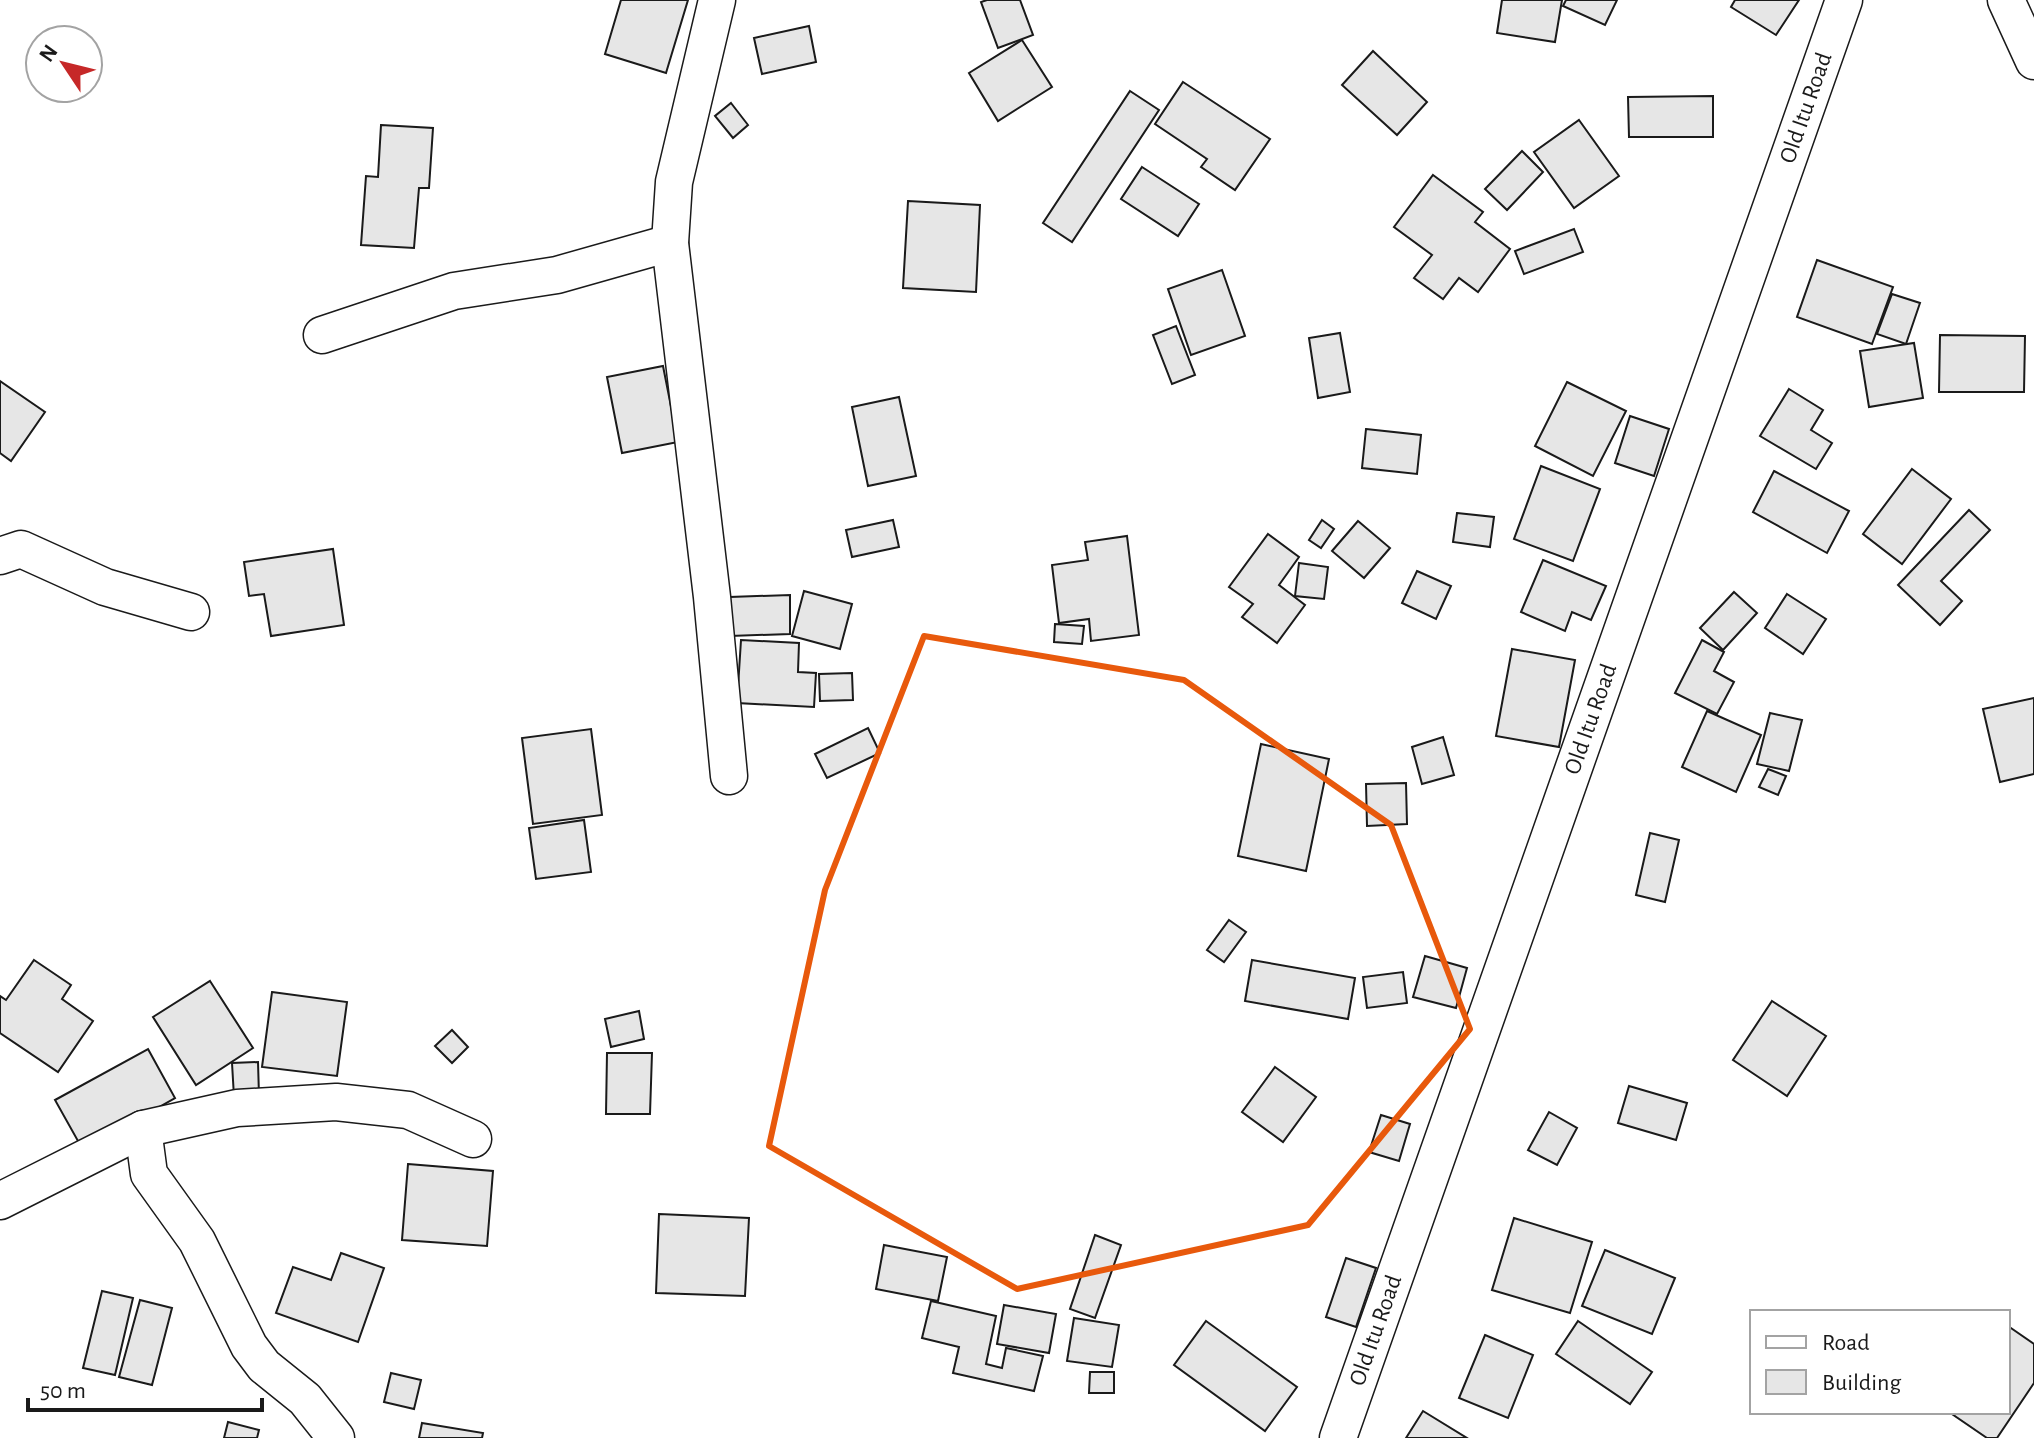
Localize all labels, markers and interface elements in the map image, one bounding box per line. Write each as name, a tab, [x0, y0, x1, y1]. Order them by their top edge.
north arrow	[24, 24, 104, 104]
text: N	[35, 41, 62, 66]
street label: Old Itu Road	[1776, 50, 1836, 166]
street label: Old Itu Road	[1560, 661, 1621, 778]
street label: Old Itu Road	[1345, 1272, 1406, 1389]
legend	[1750, 1310, 2010, 1414]
text: Road	[1822, 1331, 1870, 1355]
scale bar	[28, 1362, 262, 1412]
text: Building	[1822, 1371, 1901, 1395]
text: 50 m	[40, 1379, 86, 1403]

